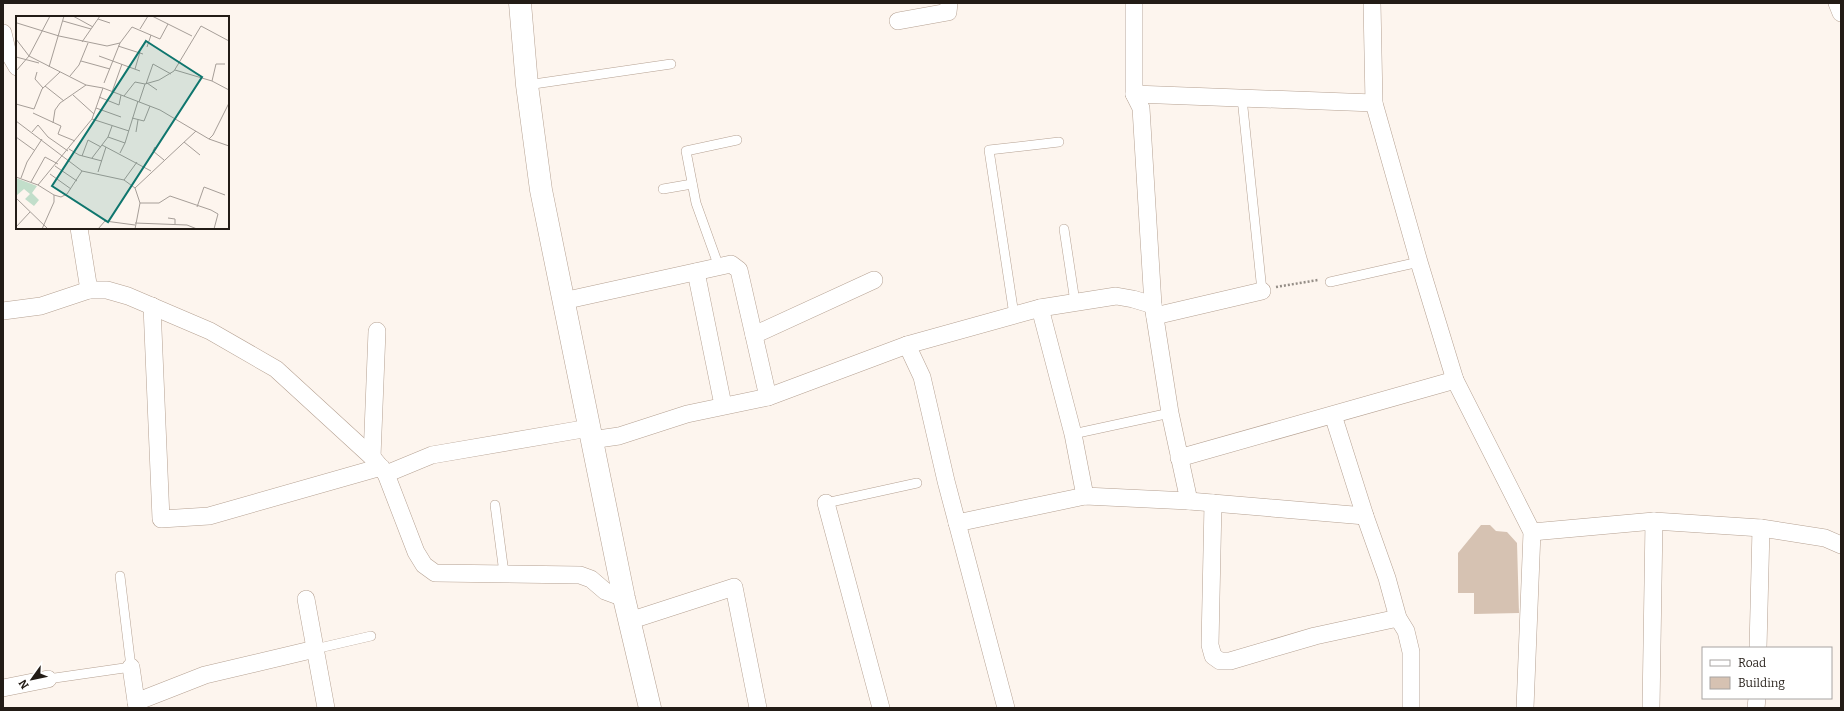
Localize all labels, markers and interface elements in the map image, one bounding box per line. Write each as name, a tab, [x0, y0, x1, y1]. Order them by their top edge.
inset map	[16, 16, 229, 229]
legend	[1702, 647, 1832, 699]
text: Road	[1738, 656, 1766, 670]
north arrow	[12, 659, 52, 699]
text: Building	[1738, 676, 1785, 690]
text: N	[16, 677, 32, 691]

